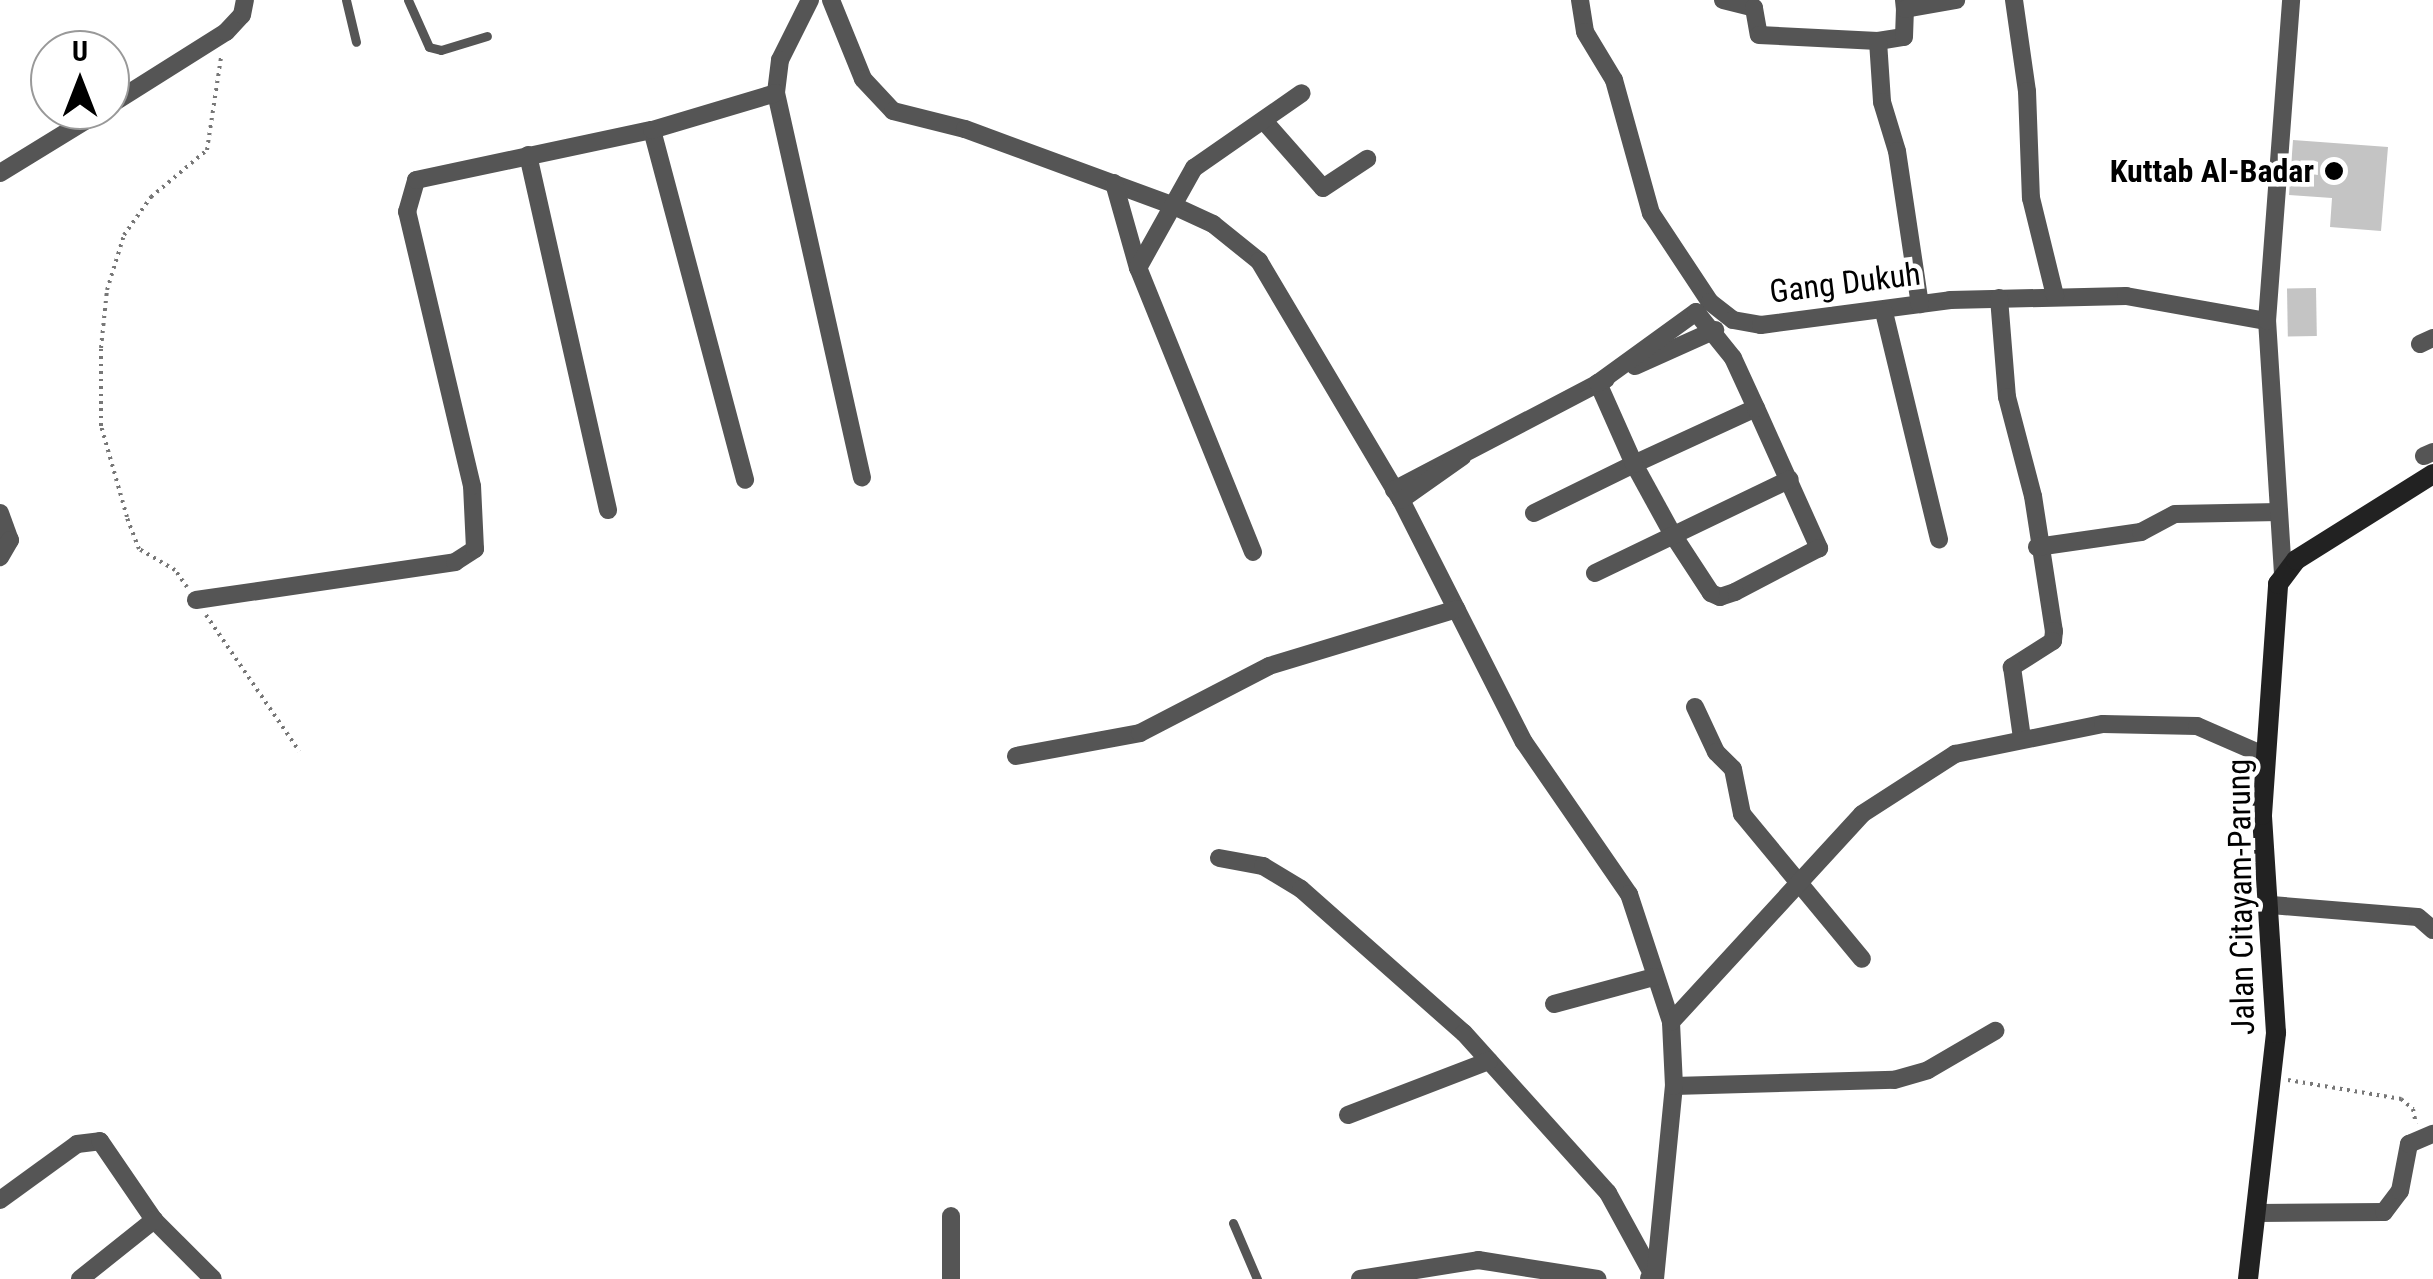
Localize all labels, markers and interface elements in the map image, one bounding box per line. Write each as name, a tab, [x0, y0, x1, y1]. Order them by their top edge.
north arrow	[30, 30, 130, 130]
text: U	[72, 35, 88, 68]
place label: Kuttab Al-Badar	[2110, 152, 2314, 190]
marker: Kuttab Al-Badar	[2323, 160, 2345, 182]
street label: Gang Dukuh	[1767, 255, 1923, 311]
street label: Jalan Citayam-Parung	[2219, 759, 2263, 1035]

